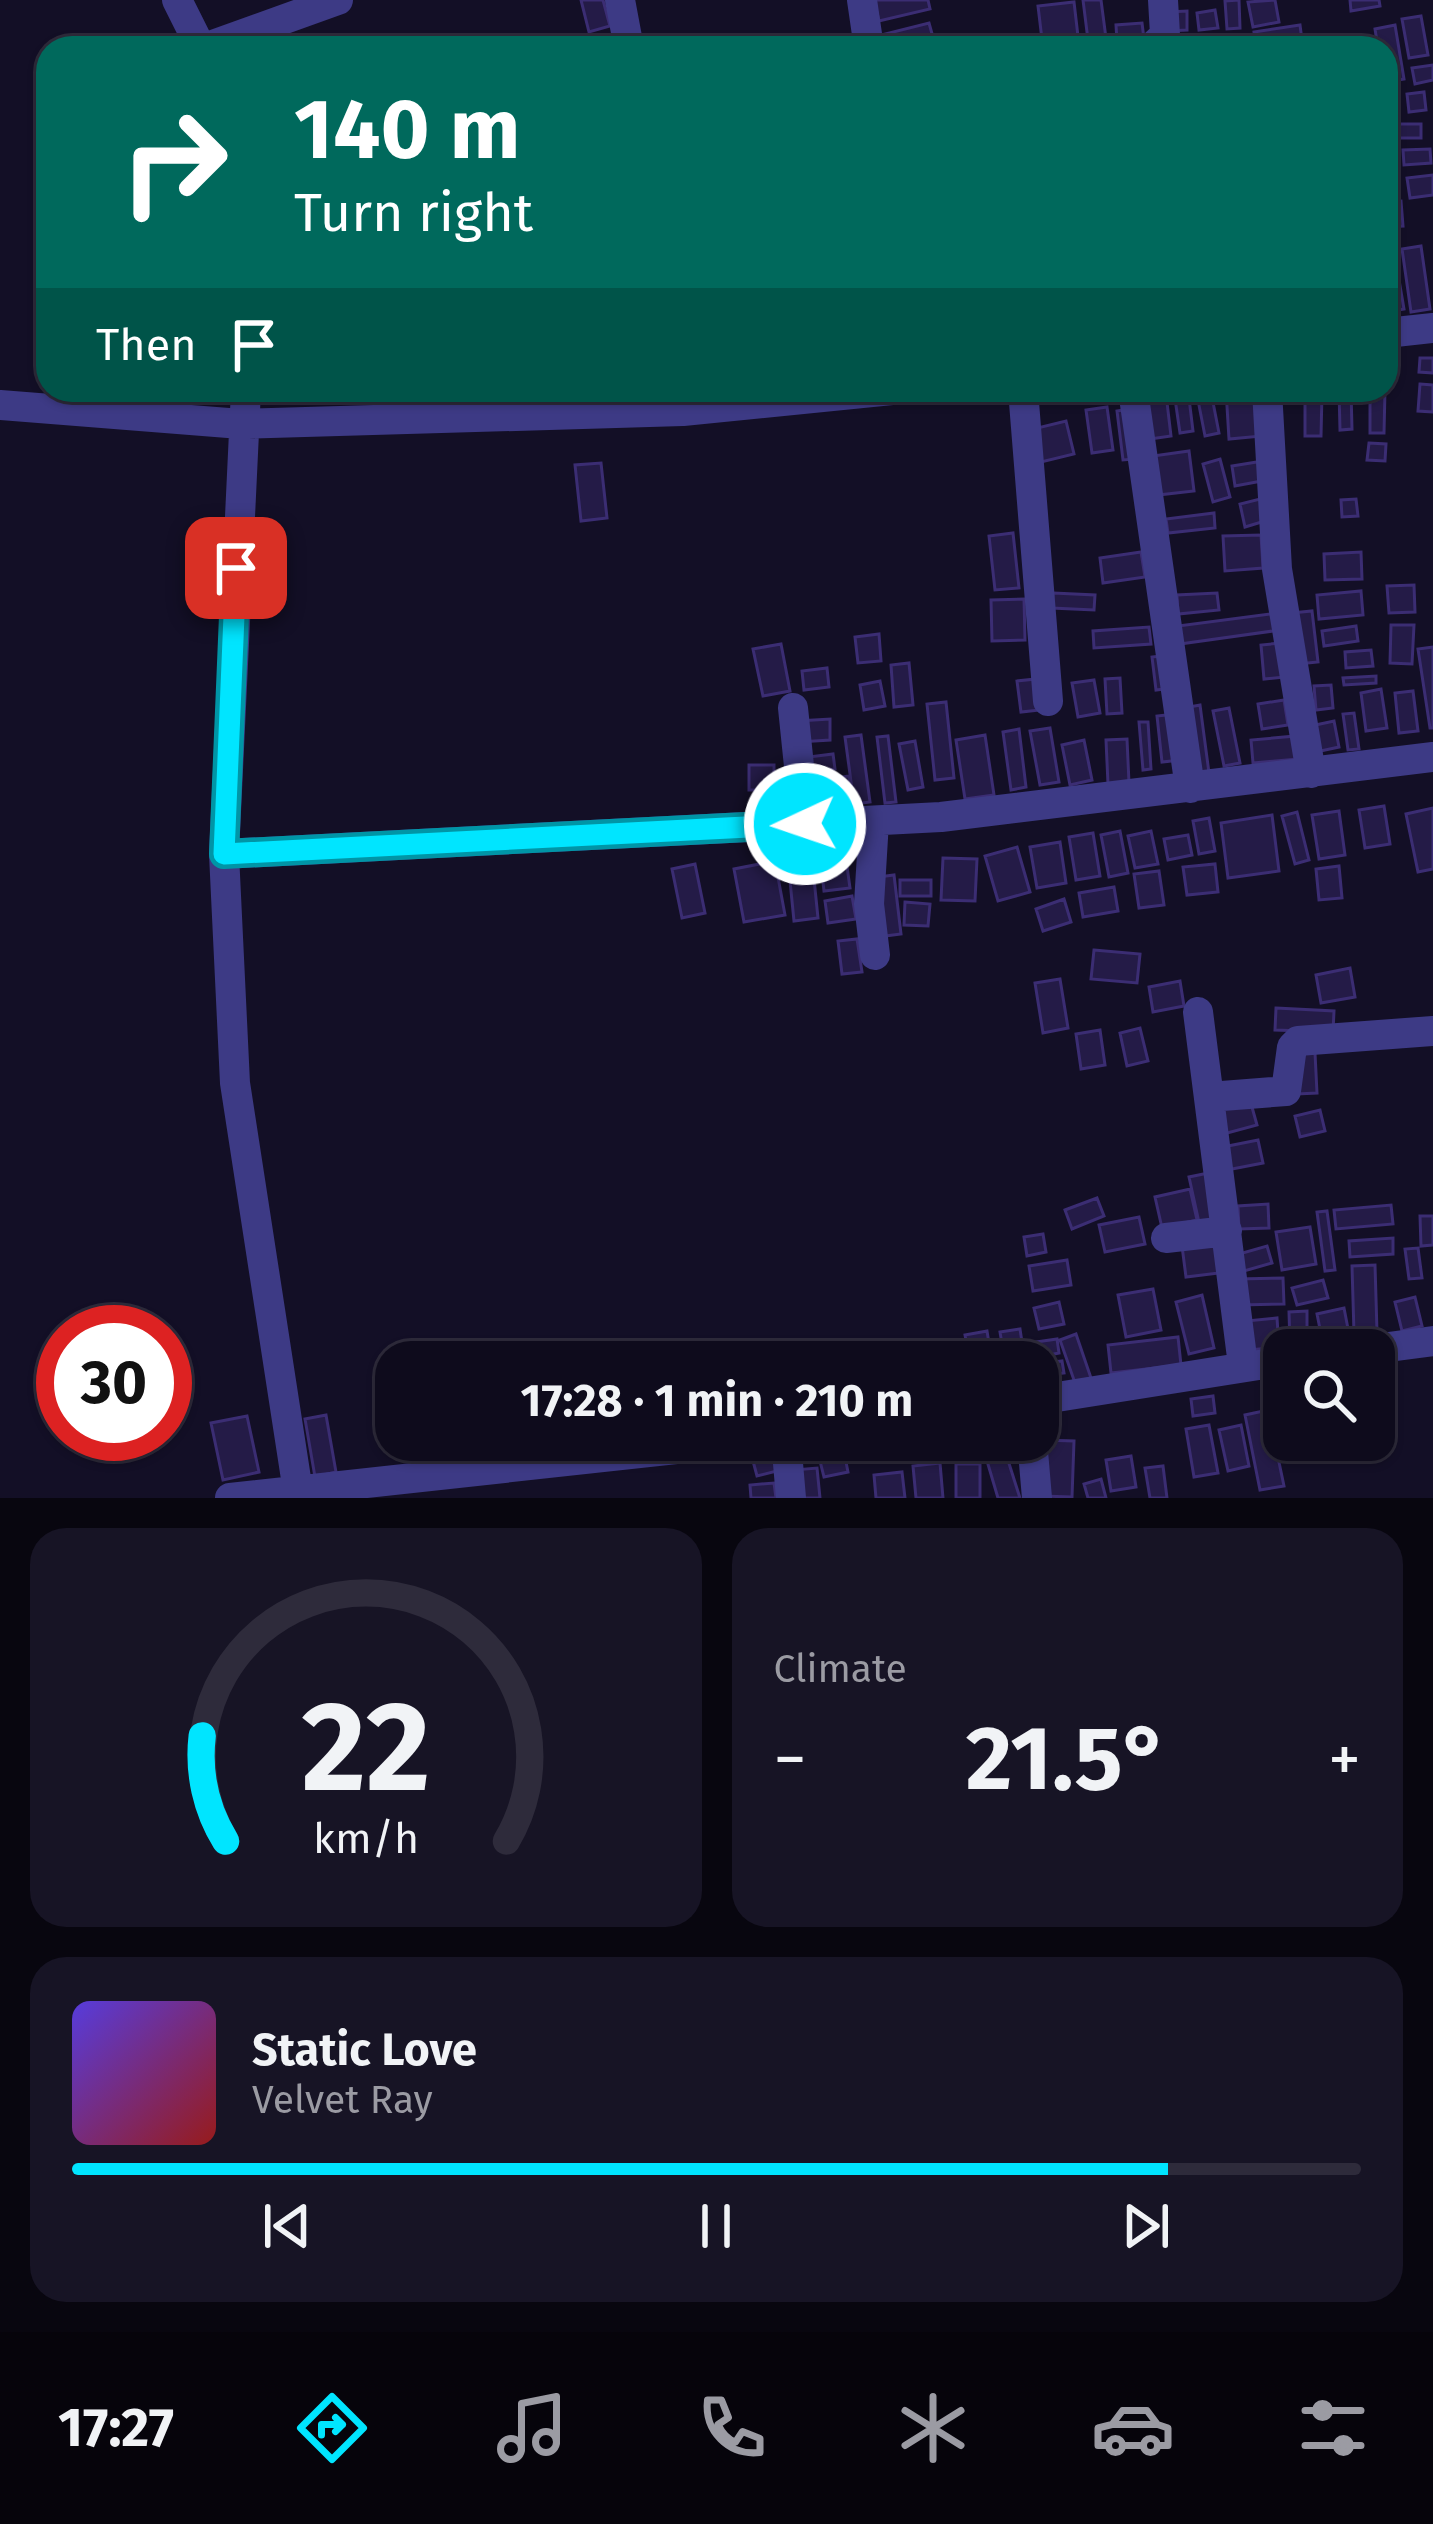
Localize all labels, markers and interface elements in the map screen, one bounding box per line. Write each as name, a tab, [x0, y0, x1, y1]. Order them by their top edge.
text: 140 m	[294, 79, 520, 180]
icon: right	[96, 84, 252, 240]
text: Turn right	[294, 181, 533, 245]
icon: arrive	[221, 312, 287, 378]
text: Then	[96, 318, 197, 372]
pin	[185, 517, 287, 619]
icon: arrive	[203, 535, 269, 601]
position arrow	[742, 761, 868, 887]
speed limit sign: 30	[36, 1305, 192, 1461]
map controls	[1263, 1329, 1395, 1461]
button: search	[1263, 1329, 1395, 1461]
text: 17:28 · 1 min · 210 m	[521, 1374, 913, 1428]
text: Climate	[774, 1646, 907, 1692]
text: 22	[301, 1673, 430, 1823]
text: 21.5°	[966, 1705, 1169, 1813]
text: −	[774, 1720, 807, 1799]
text: +	[1328, 1720, 1361, 1799]
text: km/h	[313, 1812, 419, 1863]
text: Static Love	[252, 2023, 477, 2077]
text: Velvet Ray	[252, 2077, 433, 2123]
icon: previous	[254, 2193, 320, 2259]
icon: pause	[683, 2193, 749, 2259]
icon: next	[1113, 2193, 1179, 2259]
icon: directions	[290, 2386, 374, 2470]
icon: music	[490, 2386, 574, 2470]
icon: phone	[690, 2386, 774, 2470]
icon: climate	[891, 2386, 975, 2470]
icon: car	[1091, 2386, 1175, 2470]
icon: filters	[1291, 2386, 1375, 2470]
text: 17:27	[58, 2396, 174, 2460]

